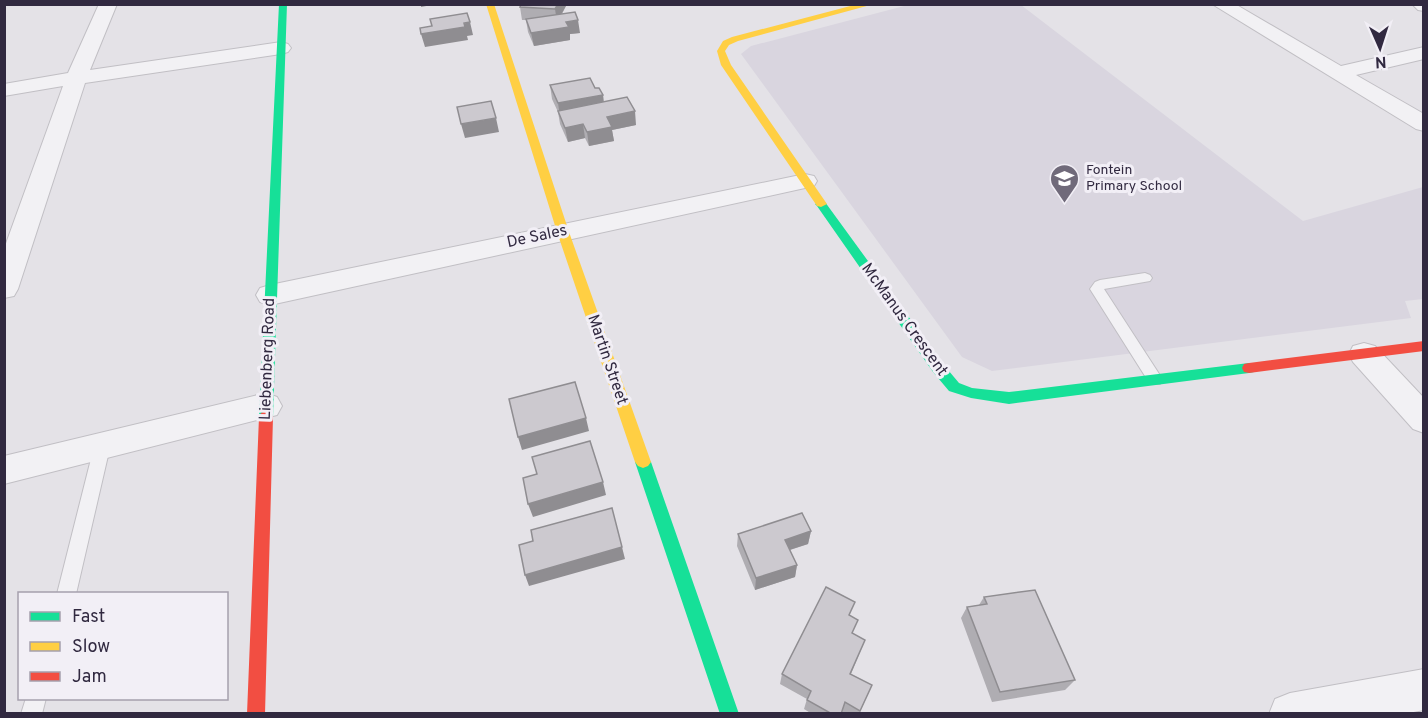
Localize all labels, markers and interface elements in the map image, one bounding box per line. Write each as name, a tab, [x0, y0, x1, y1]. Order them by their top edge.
north arrow	[1350, 18, 1410, 78]
text: N	[1374, 51, 1387, 71]
school or university icon: Fontein Primary School	[1049, 162, 1081, 204]
place label: Fontein Primary School	[1086, 162, 1182, 195]
street label: De Sales	[505, 221, 569, 253]
street label: McManus Crescent	[856, 260, 952, 380]
street label: Liebenberg Road	[256, 298, 280, 420]
street label: Martin Street	[582, 312, 632, 408]
legend	[18, 592, 228, 700]
text: Fast	[72, 606, 105, 629]
text: Slow	[72, 636, 110, 659]
text: Jam	[72, 666, 107, 689]

